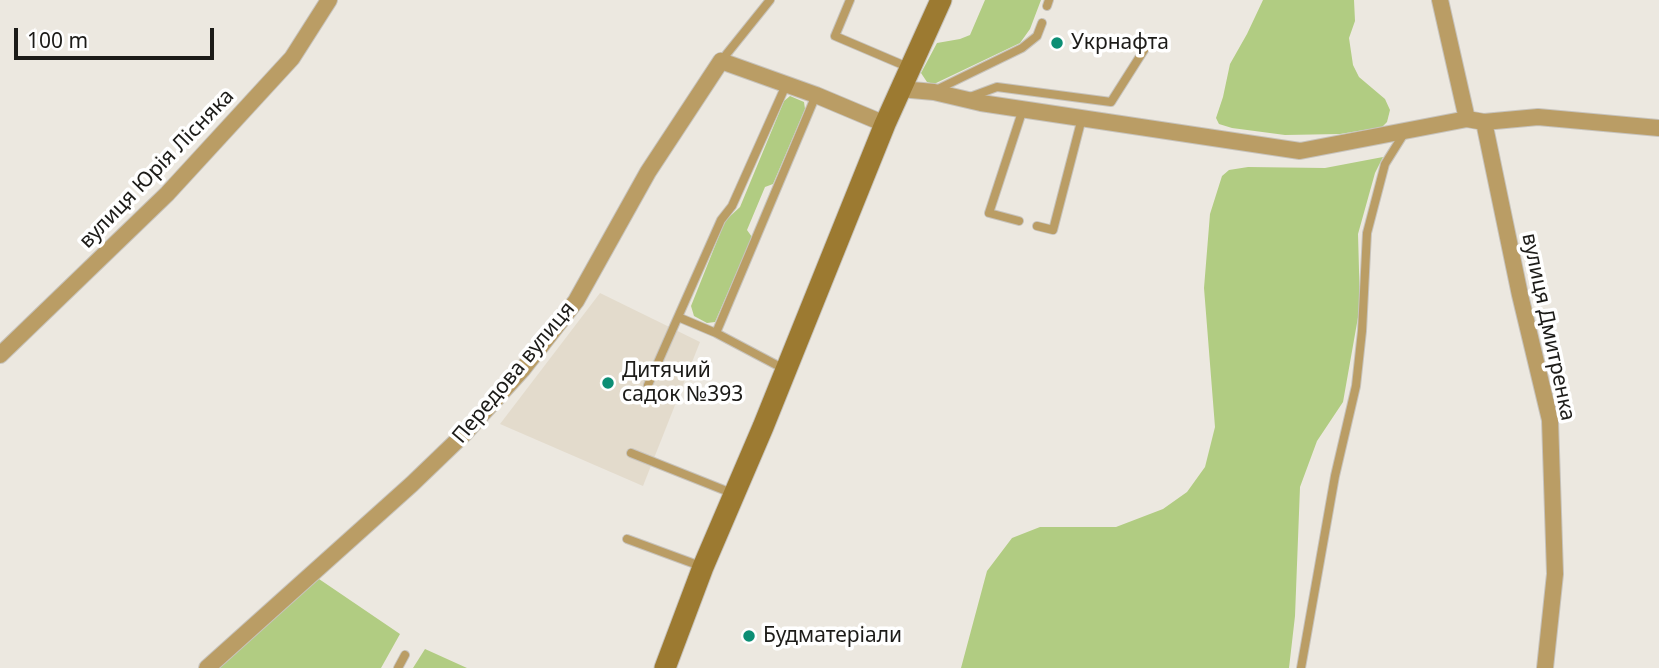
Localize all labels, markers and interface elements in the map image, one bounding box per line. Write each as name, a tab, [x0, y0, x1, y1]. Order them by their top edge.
scale bar	[18, 14, 217, 58]
text: 100 m	[27, 26, 88, 54]
place label: Укрнафта	[1071, 30, 1169, 56]
marker: Укрнафта	[1049, 35, 1065, 51]
street label: вулиця Юрія Лісняка	[74, 84, 240, 254]
street label: вулиця Дмитренка	[1516, 231, 1580, 423]
street label: Передова вулиця	[447, 297, 581, 449]
place label: Дитячий садок №393	[622, 358, 743, 408]
marker: Дитячий садок №393	[600, 375, 616, 391]
place label: Будматеріали	[763, 623, 902, 649]
marker: Будматеріали	[741, 628, 757, 644]

